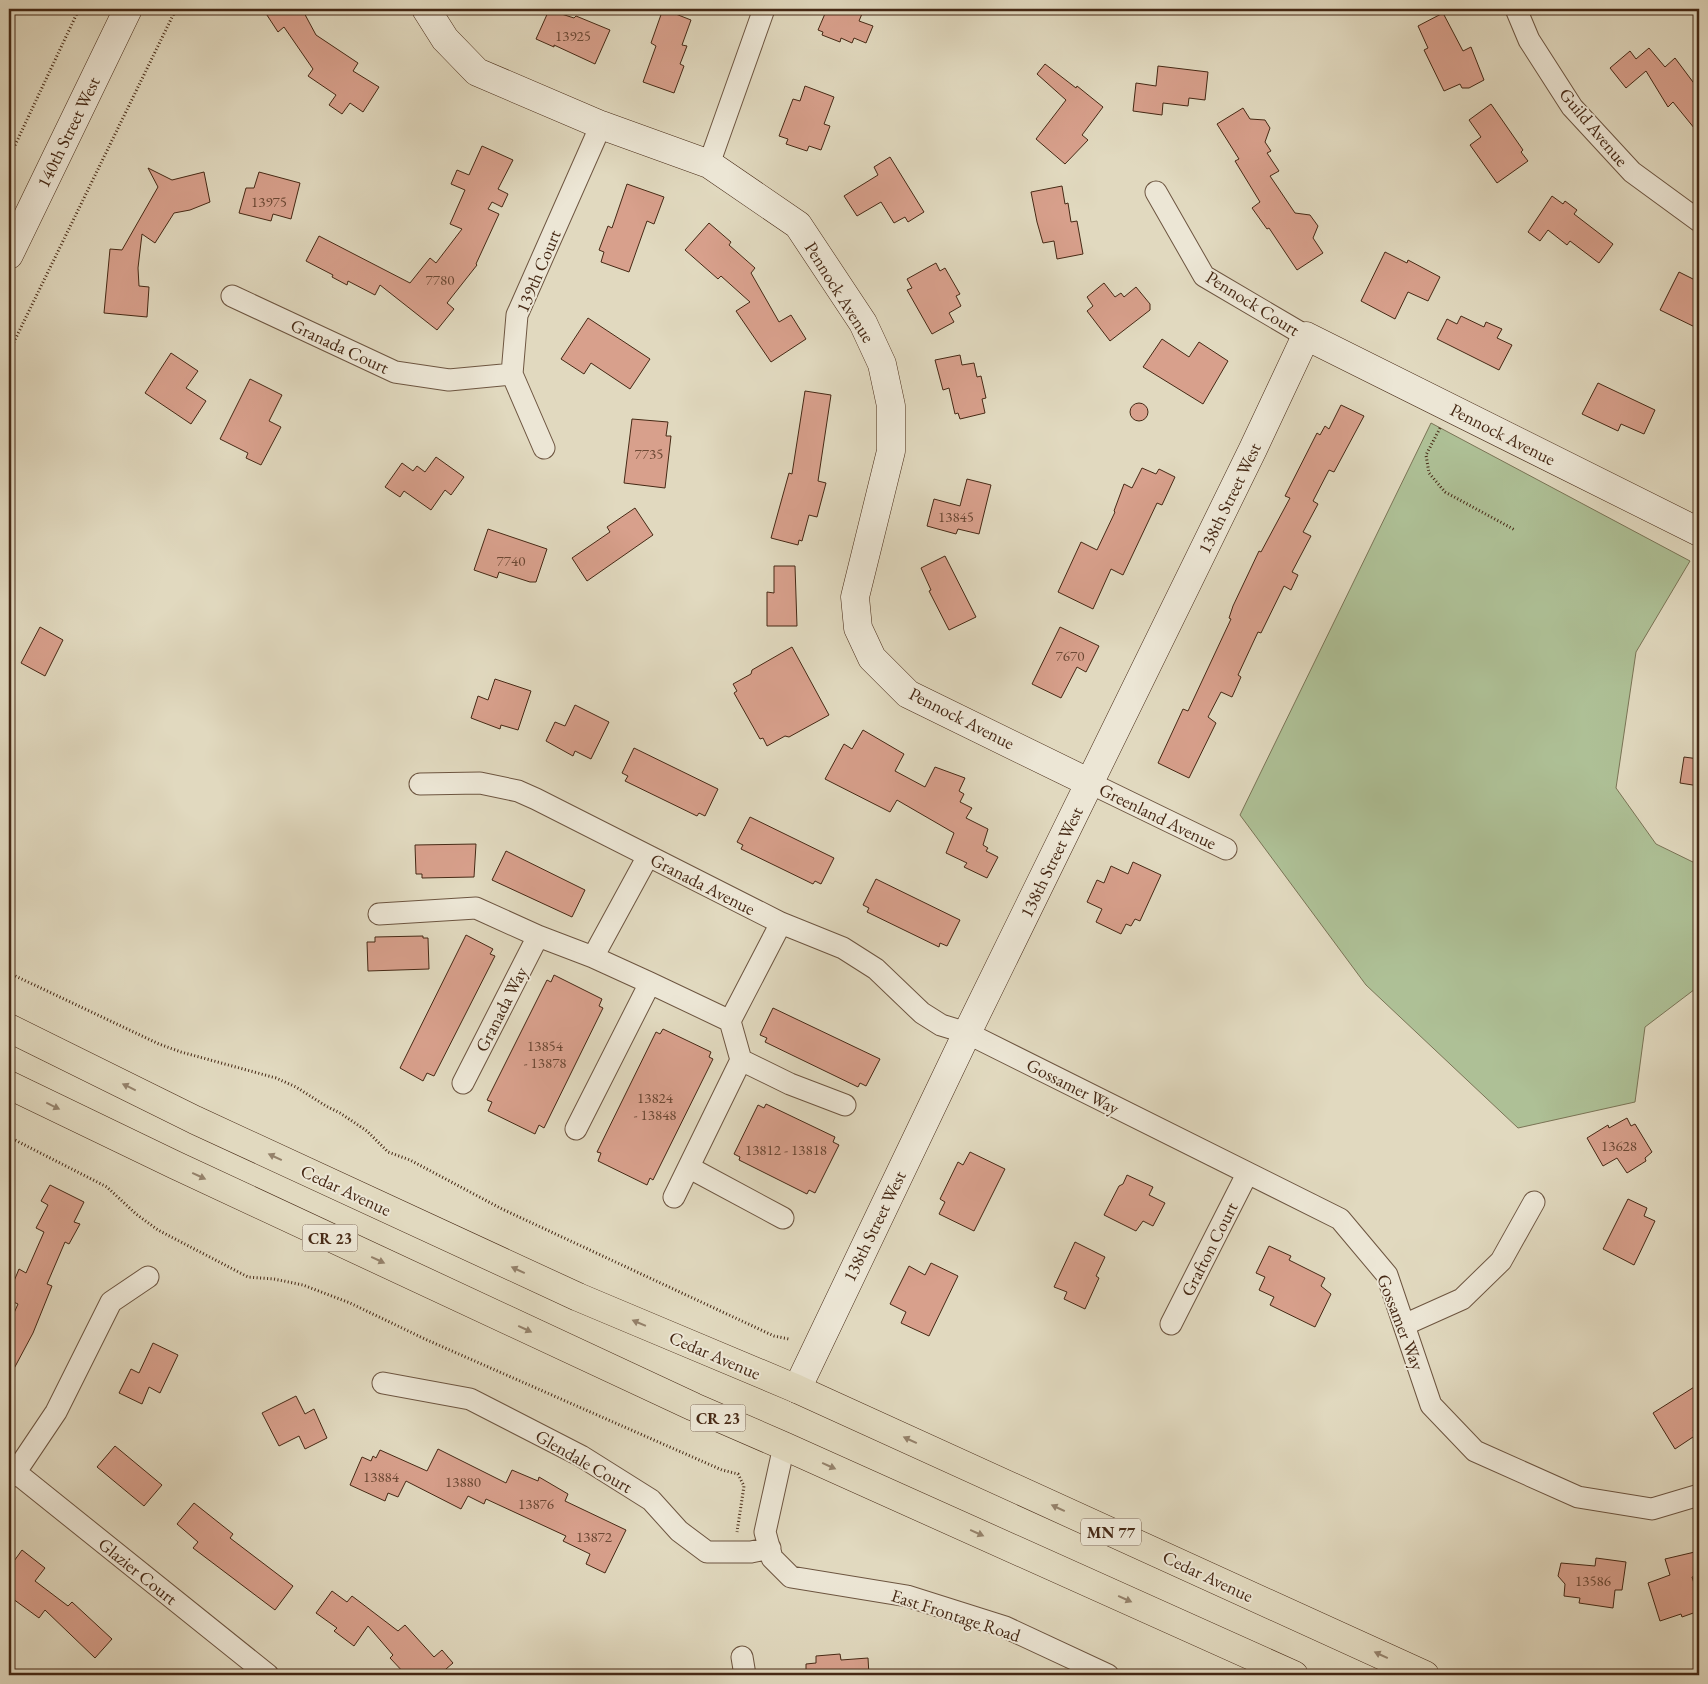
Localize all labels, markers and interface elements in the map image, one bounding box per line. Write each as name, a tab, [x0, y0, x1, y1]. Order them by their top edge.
house number: 13925	[555, 26, 591, 45]
street label: 140th Street West	[31, 72, 105, 191]
street label: Guild Avenue	[1554, 83, 1634, 171]
house number: 13975	[251, 192, 287, 211]
street label: 139th Court	[510, 226, 566, 316]
street label: Pennock Avenue	[800, 237, 880, 347]
street label: Pennock Court	[1202, 265, 1304, 341]
house number: 7780	[426, 270, 454, 289]
street label: Granada Court	[287, 313, 393, 379]
street label: Pennock Avenue	[1447, 398, 1559, 470]
street label: 138th Street West	[1192, 438, 1266, 557]
house number: 7735	[635, 444, 663, 463]
house number: 13845	[938, 507, 974, 526]
house number: 7740	[497, 551, 525, 570]
house number: 7670	[1056, 646, 1084, 665]
street label: Pennock Avenue	[906, 682, 1018, 754]
street label: Greenland Avenue	[1095, 778, 1221, 854]
street label: 138th Street West	[1014, 802, 1088, 921]
street label: Granada Avenue	[647, 848, 759, 920]
street label: Granada Way	[470, 962, 532, 1055]
house number: 13854 - 13878	[523, 1036, 567, 1072]
street label: Gossamer Way	[1023, 1053, 1123, 1119]
one-way arrow	[121, 1083, 136, 1091]
house number: 13824 - 13848	[633, 1088, 677, 1124]
one-way arrow	[46, 1102, 60, 1110]
house number: 13628	[1601, 1136, 1637, 1155]
house number: 13812 - 13818	[745, 1140, 827, 1159]
one-way arrow	[268, 1153, 282, 1161]
street label: Cedar Avenue	[297, 1159, 395, 1221]
street label: 138th Street West	[837, 1166, 911, 1285]
one-way arrow	[192, 1173, 206, 1181]
street label: Grafton Court	[1175, 1198, 1243, 1300]
road number: CR 23	[302, 1224, 358, 1252]
one-way arrow	[371, 1257, 385, 1265]
one-way arrow	[511, 1265, 525, 1273]
street label: Gossamer Way	[1372, 1271, 1430, 1373]
one-way arrow	[631, 1319, 646, 1327]
street label: Cedar Avenue	[666, 1325, 764, 1385]
one-way arrow	[518, 1326, 532, 1334]
road number: CR 23	[690, 1405, 746, 1432]
street label: Glendale Court	[531, 1424, 637, 1498]
one-way arrow	[903, 1436, 917, 1444]
one-way arrow	[822, 1462, 836, 1470]
house number: 13884	[363, 1467, 400, 1486]
house number: 13880	[445, 1472, 481, 1491]
house number: 13876	[518, 1494, 554, 1513]
one-way arrow	[1051, 1503, 1065, 1511]
road number: MN 77	[1081, 1518, 1141, 1545]
house number: 13872	[576, 1527, 613, 1546]
one-way arrow	[970, 1529, 984, 1537]
street label: Glazier Court	[94, 1532, 182, 1610]
street label: Cedar Avenue	[1159, 1545, 1257, 1607]
house number: 13586	[1575, 1571, 1611, 1590]
street label: East Frontage Road	[888, 1583, 1024, 1647]
one-way arrow	[1118, 1596, 1132, 1604]
one-way arrow	[1374, 1651, 1388, 1659]

